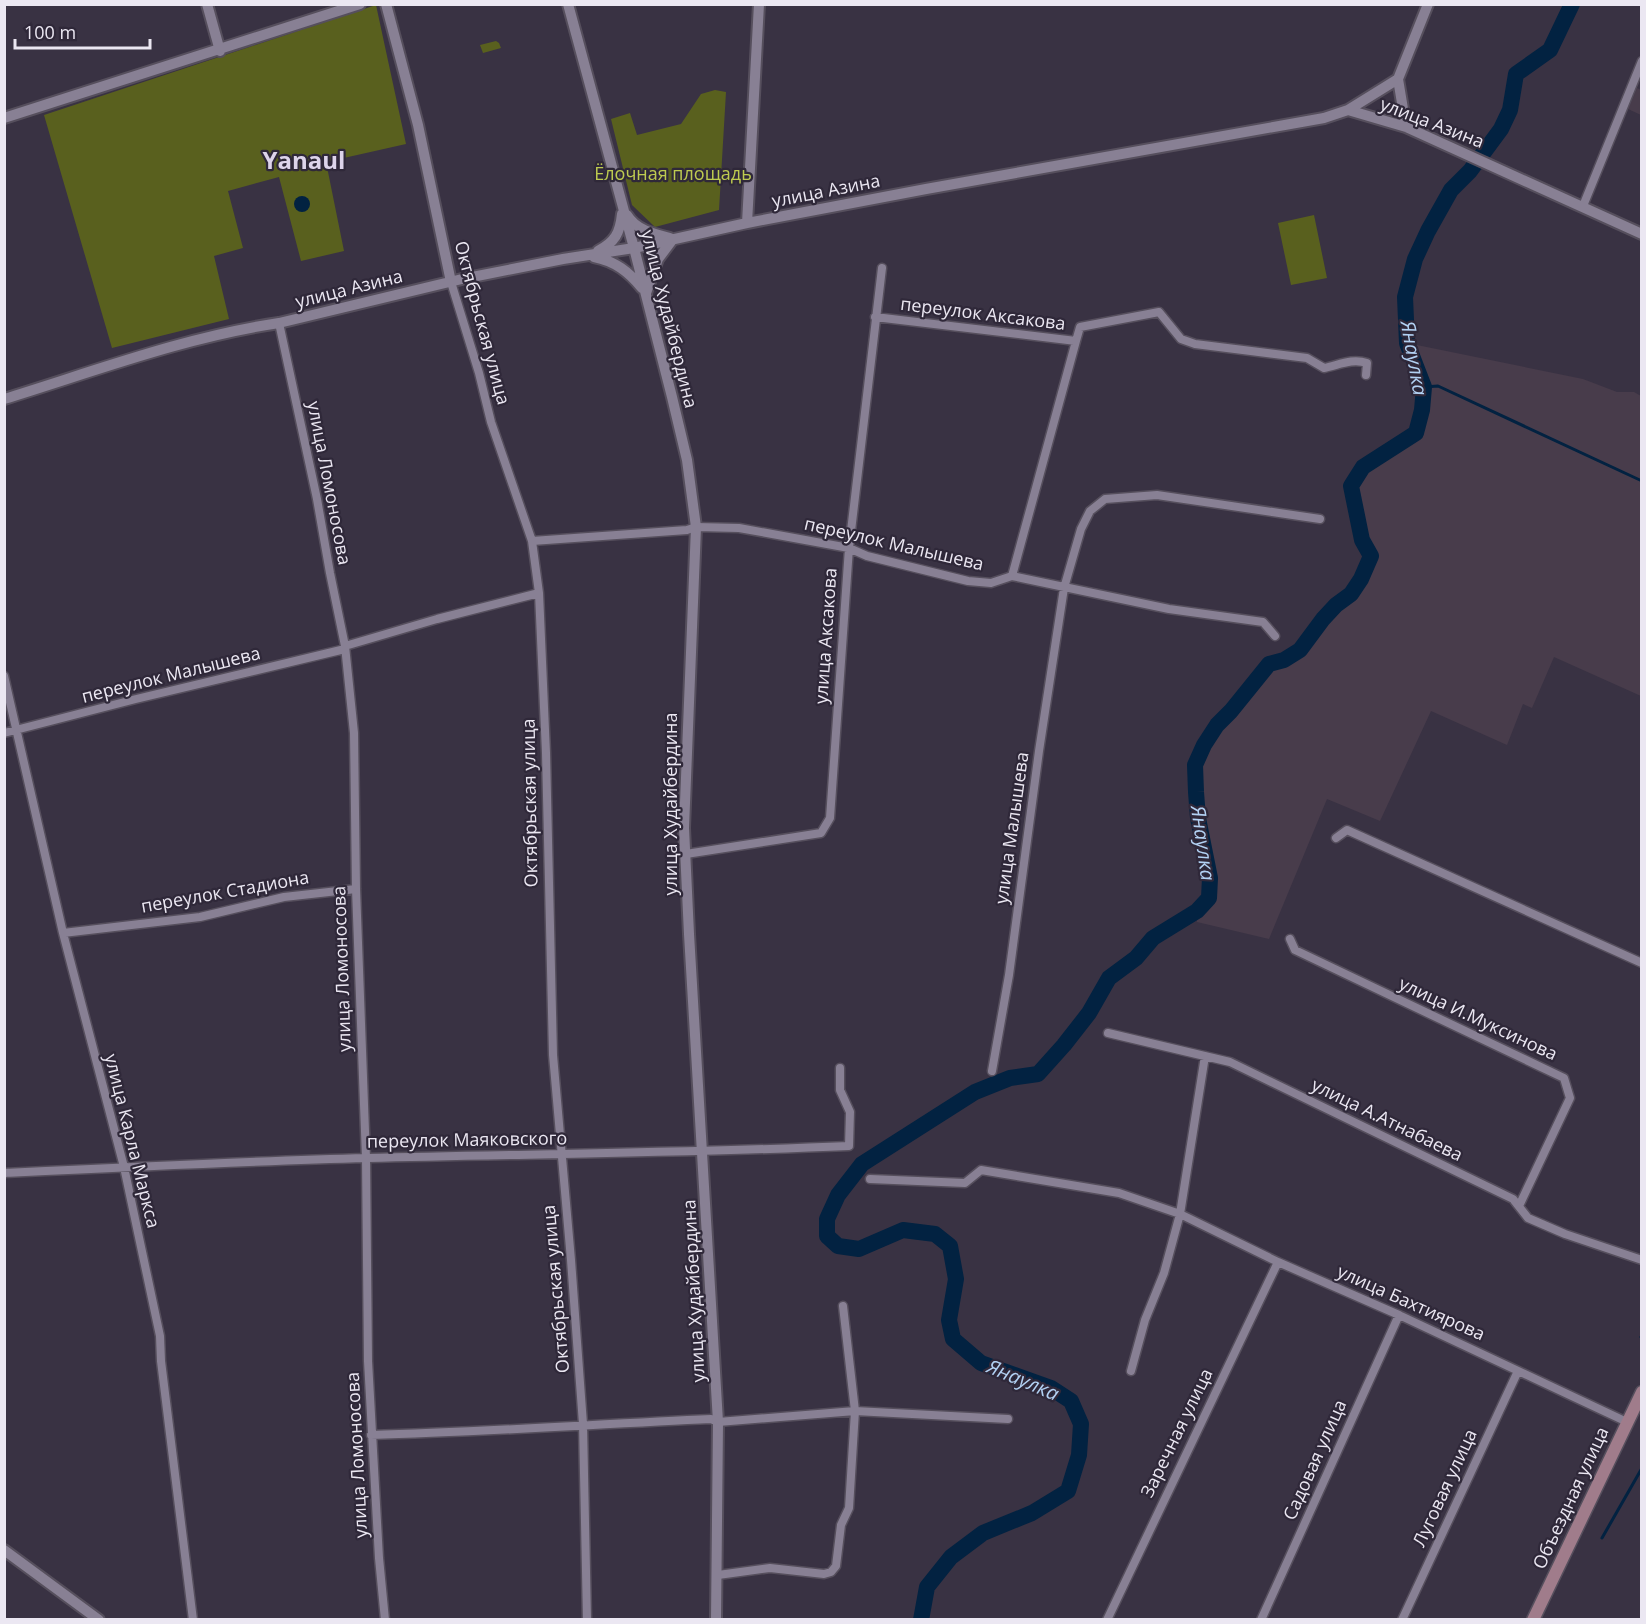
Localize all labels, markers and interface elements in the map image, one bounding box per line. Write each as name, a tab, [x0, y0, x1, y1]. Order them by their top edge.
scale bar	[15, 12, 150, 50]
text: 100 m	[24, 20, 76, 44]
street label: улица Азина	[1377, 91, 1488, 153]
district label: Yanaul	[263, 143, 345, 176]
park label: Ёлочная площадь	[594, 161, 752, 185]
street label: улица Азина	[770, 168, 882, 212]
street label: улица Худайбердина	[636, 227, 704, 410]
street label: Октябрьская улица	[450, 238, 516, 407]
street label: улица Азина	[293, 263, 405, 313]
street label: переулок Аксакова	[899, 291, 1067, 335]
water label: Янаулка	[1394, 317, 1434, 397]
street label: улица Ломоносова	[302, 399, 358, 567]
street label: переулок Малышева	[802, 511, 986, 575]
street label: улица Аксакова	[808, 567, 842, 705]
street label: переулок Малышева	[79, 640, 263, 708]
street label: улица Худайбердина	[658, 713, 682, 895]
street label: Октябрьская улица	[516, 718, 542, 888]
street label: улица Малышева	[988, 750, 1034, 906]
water label: Янаулка	[1185, 803, 1222, 882]
street label: переулок Стадиона	[139, 864, 311, 918]
street label: улица Ломоносова	[326, 886, 356, 1053]
street label: улица И.Муксинова	[1395, 971, 1562, 1065]
street label: улица Карла Маркса	[100, 1051, 166, 1230]
street label: улица А.Атнабаева	[1308, 1072, 1467, 1166]
street label: переулок Маяковского	[367, 1125, 567, 1153]
street label: улица Худайбердина	[676, 1199, 710, 1383]
street label: Октябрьская улица	[536, 1204, 574, 1374]
street label: улица Бахтиярова	[1334, 1259, 1489, 1345]
water label: Янаулка	[982, 1352, 1063, 1407]
street label: Заречная улица	[1134, 1364, 1218, 1501]
street label: улица Ломоносова	[340, 1371, 372, 1539]
street label: Садовая улица	[1277, 1396, 1351, 1524]
street label: Объездная улица	[1527, 1423, 1614, 1573]
street label: Луговая улица	[1406, 1425, 1482, 1550]

